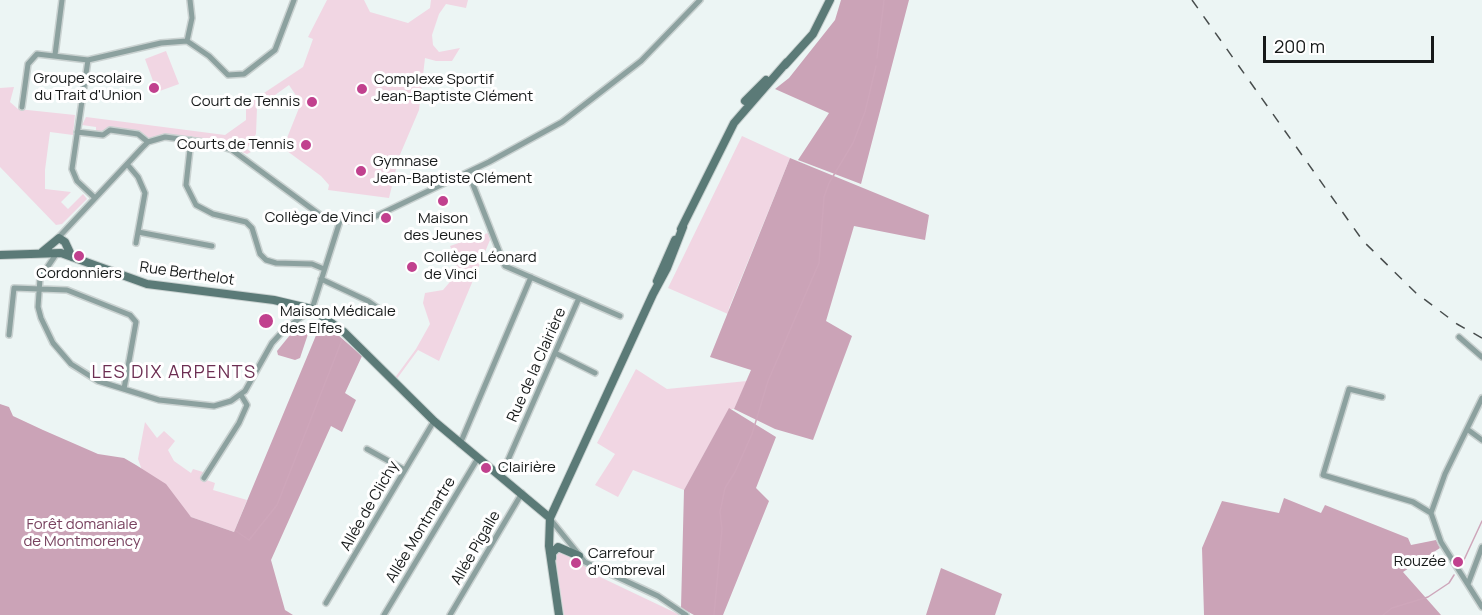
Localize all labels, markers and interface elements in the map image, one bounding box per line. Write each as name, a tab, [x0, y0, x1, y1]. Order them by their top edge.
scale bar	[1266, 24, 1437, 62]
text: 200 m	[1274, 34, 1325, 58]
place label: Groupe scolaire du Trait d'Union	[34, 70, 142, 105]
place label: Complexe Sportif Jean-Baptiste Clément	[374, 71, 533, 106]
marker: Groupe scolaire du Trait d'Union	[147, 81, 161, 95]
marker: Complexe Sportif Jean-Baptiste Clément	[355, 82, 369, 96]
place label: Court de Tennis	[191, 93, 300, 111]
marker: Court de Tennis	[305, 95, 319, 109]
place label: Courts de Tennis	[177, 136, 294, 154]
marker: Courts de Tennis	[299, 138, 313, 152]
place label: Gymnase Jean-Baptiste Clément	[373, 153, 532, 188]
marker: Gymnase Jean-Baptiste Clément	[354, 164, 368, 178]
marker: Maison des Jeunes	[436, 194, 450, 208]
place label: Collège de Vinci	[265, 209, 374, 227]
place label: Maison des Jeunes	[404, 210, 482, 245]
marker: Collège de Vinci	[379, 211, 393, 225]
marker: Cordonniers	[72, 249, 86, 263]
place label: Collège Léonard de Vinci	[424, 249, 537, 284]
street label: Rue Berthelot	[138, 258, 236, 290]
marker: Collège Léonard de Vinci	[405, 260, 419, 274]
place label: Cordonniers	[36, 265, 122, 283]
place label: Maison Médicale des Elfes	[280, 303, 396, 338]
street label: Rue de la Clairière	[504, 305, 570, 425]
marker: Maison Médicale des Elfes	[257, 312, 275, 330]
district label: LES DIX ARPENTS	[91, 362, 257, 384]
street label: Allée de Clichy	[337, 458, 403, 554]
place label: Clairière	[498, 459, 556, 477]
marker: Clairière	[479, 461, 493, 475]
street label: Allée Montmartre	[382, 474, 460, 586]
street label: Allée Pigalle	[448, 508, 504, 588]
park label: Forêt domaniale de Montmorency	[23, 516, 141, 551]
place label: Carrefour d'Ombreval	[588, 545, 665, 580]
place label: Rouzée	[1394, 553, 1446, 571]
marker: Rouzée	[1451, 555, 1465, 569]
marker: Carrefour d'Ombreval	[569, 556, 583, 570]

